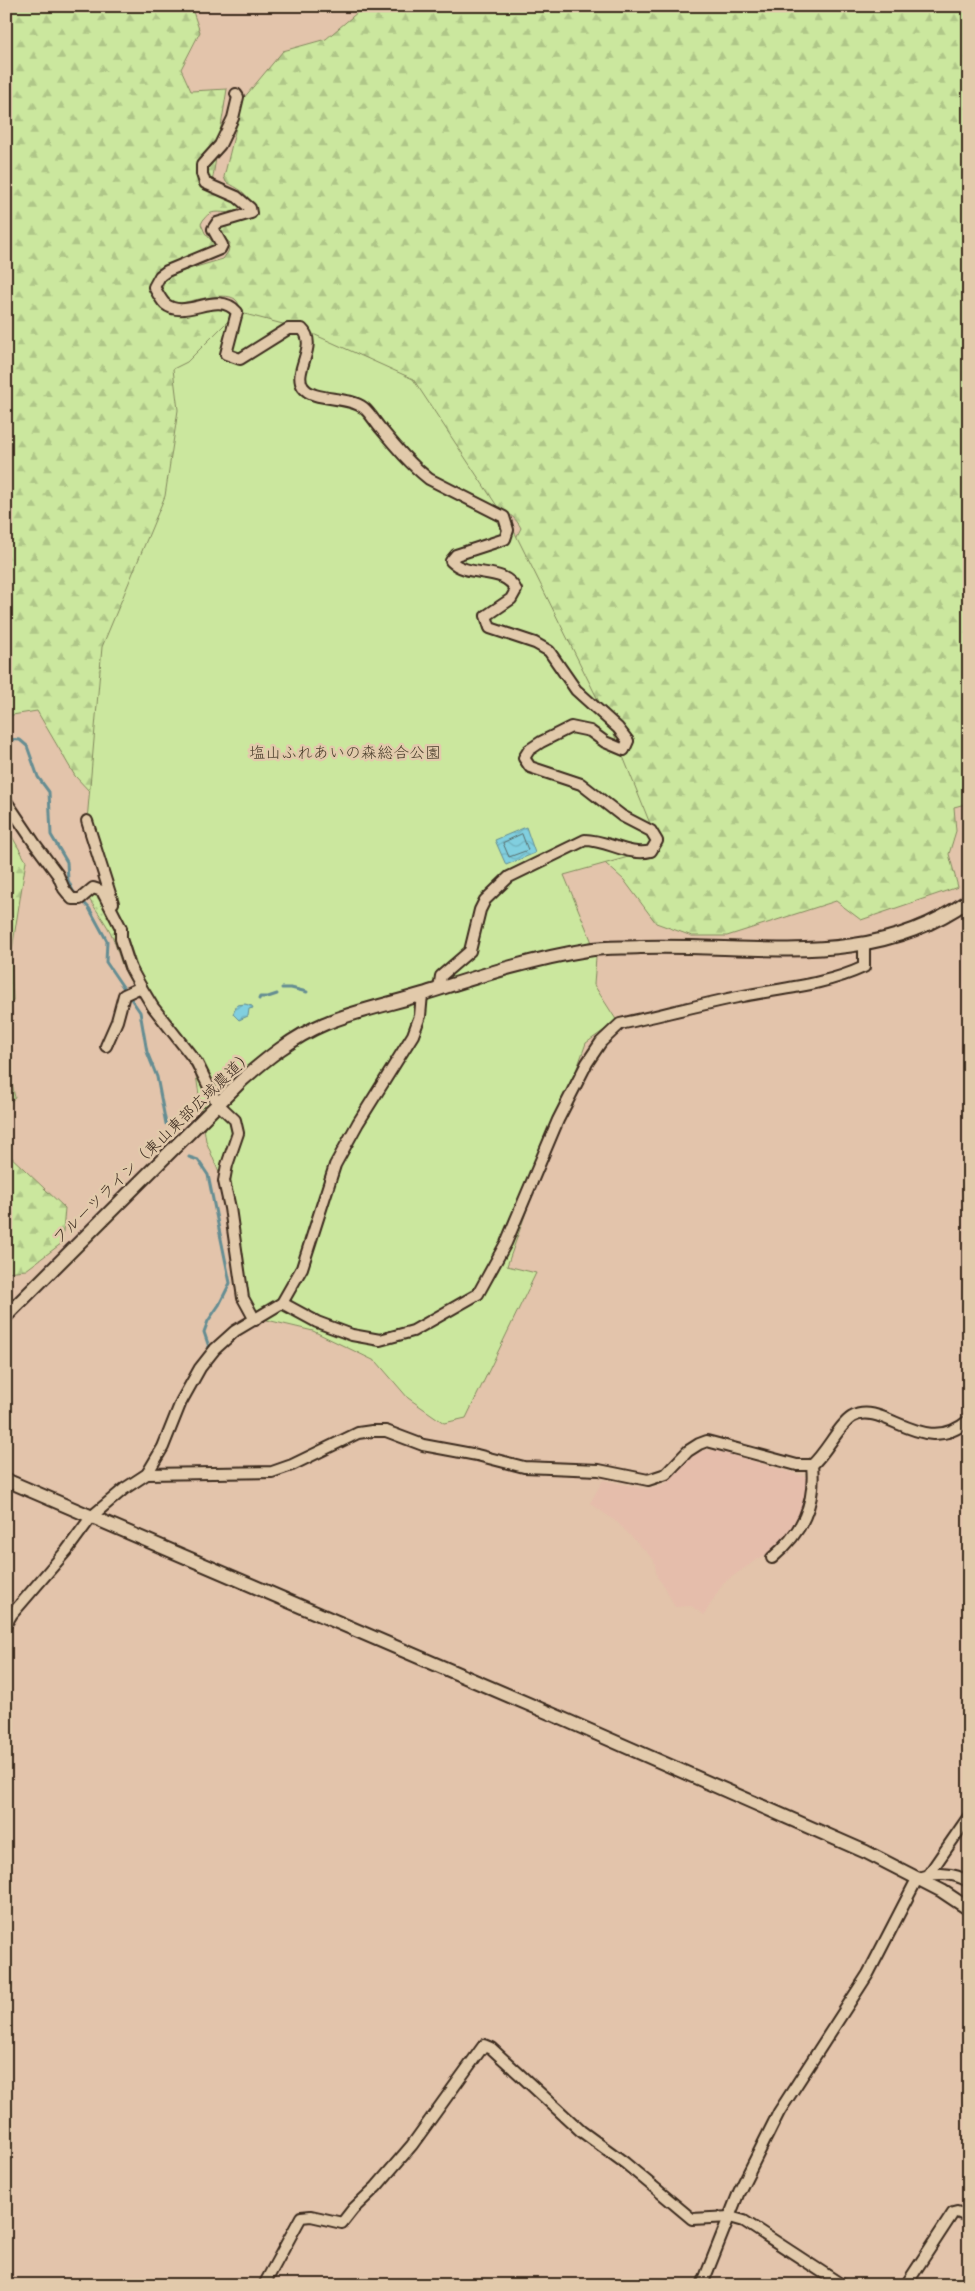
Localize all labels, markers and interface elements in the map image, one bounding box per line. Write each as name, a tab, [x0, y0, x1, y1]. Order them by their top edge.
park label: 塩山ふれあいの森総合公園	[249, 743, 441, 763]
street label: フルーツライン（東山東部広域農道）	[49, 1046, 257, 1248]

